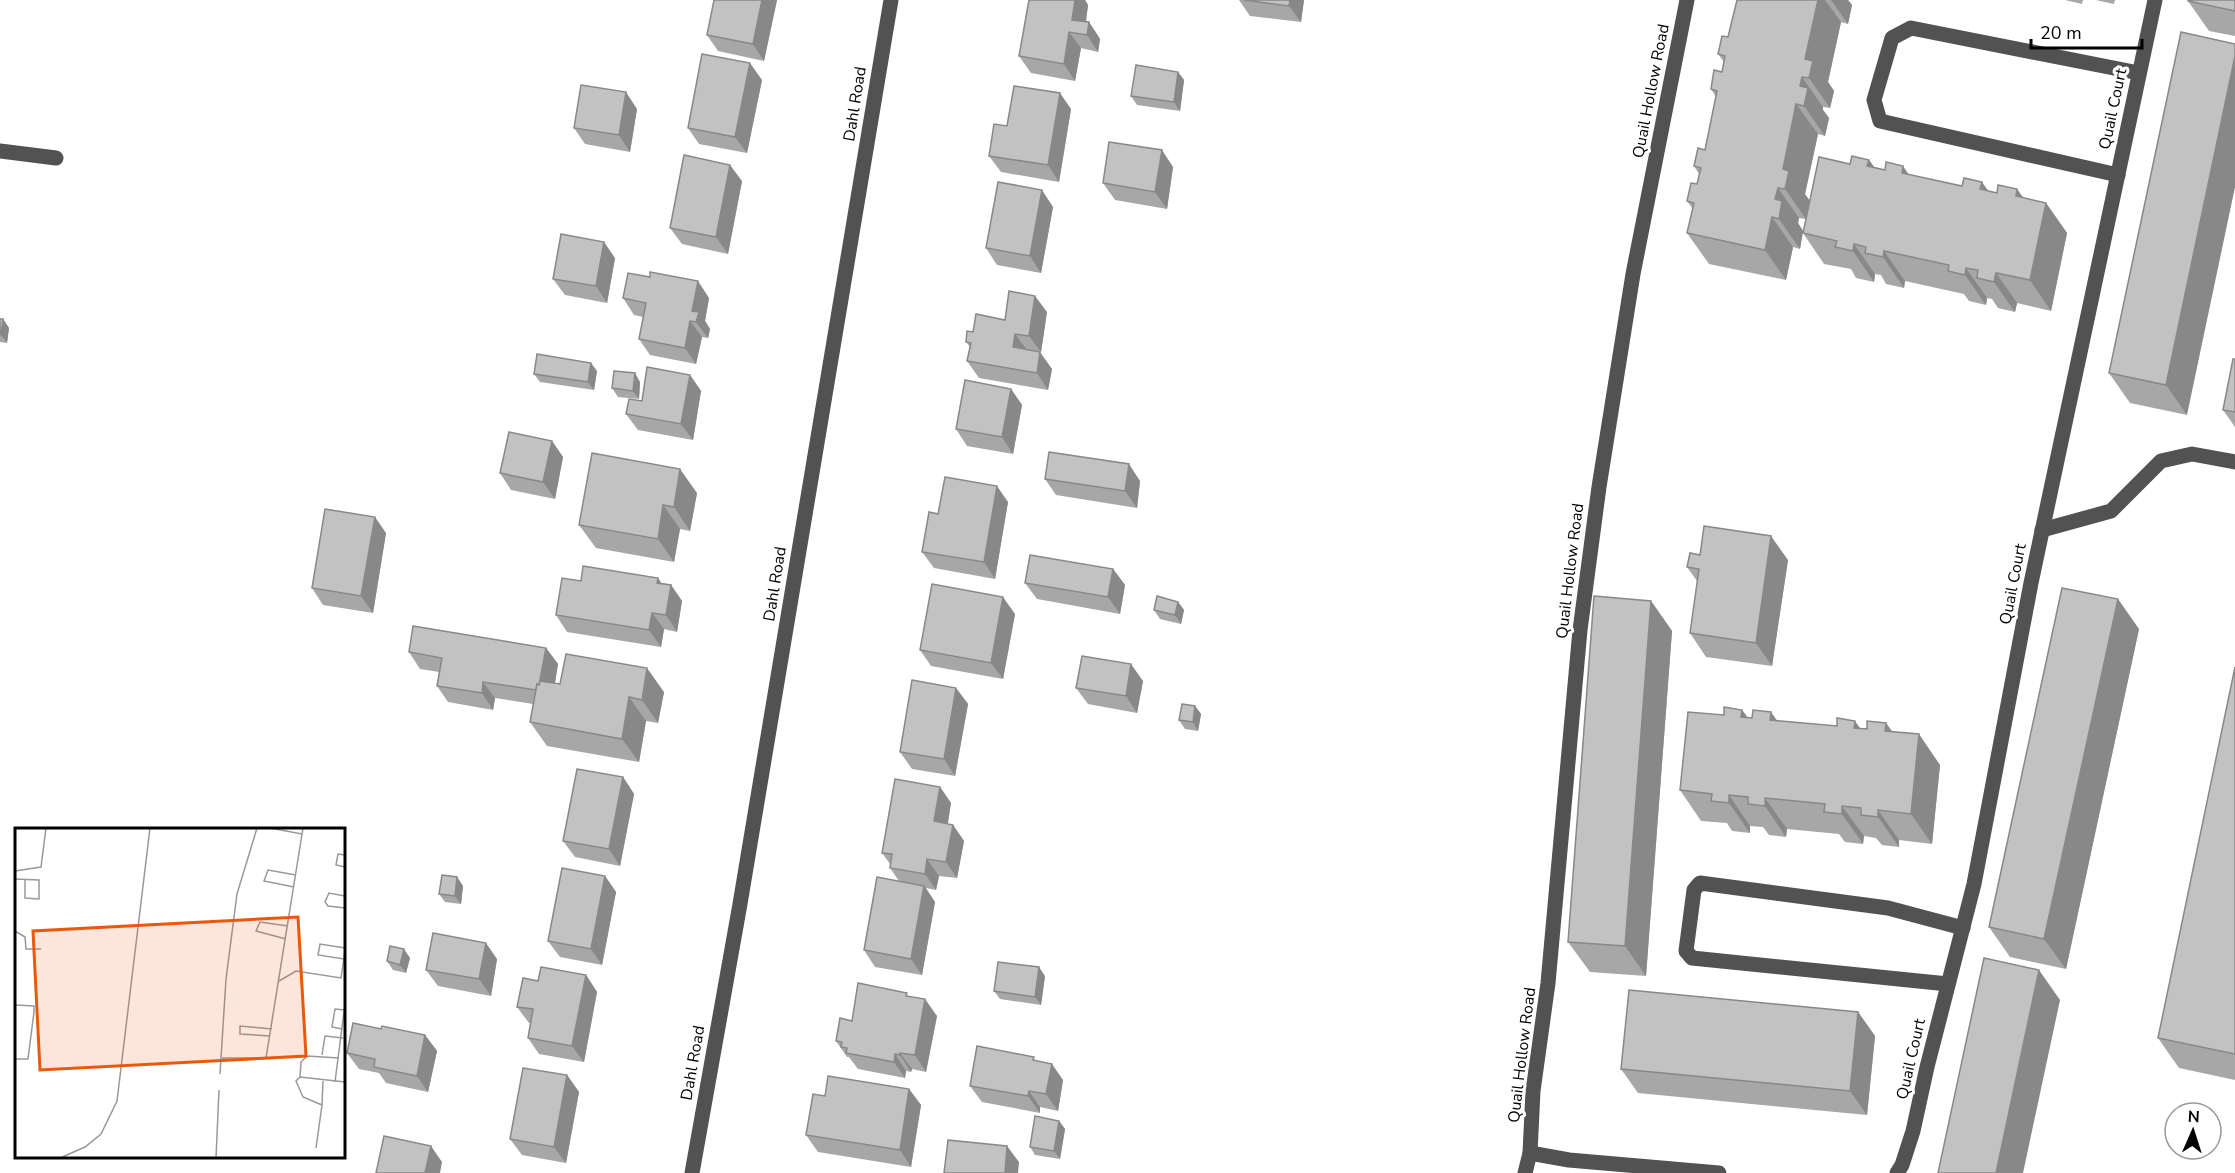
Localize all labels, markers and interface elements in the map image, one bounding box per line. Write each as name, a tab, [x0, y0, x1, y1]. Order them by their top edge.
scale bar	[2031, 12, 2142, 50]
text: 20 m	[2040, 21, 2082, 45]
street label: Quail Hollow Road	[1627, 22, 1675, 160]
street label: Dahl Road	[838, 65, 872, 143]
street label: Quail Court	[2094, 66, 2132, 151]
street label: Quail Hollow Road	[1551, 502, 1589, 640]
street label: Quail Court	[1994, 541, 2032, 626]
street label: Dahl Road	[758, 545, 792, 623]
inset map	[15, 828, 345, 1158]
street label: Quail Hollow Road	[1503, 986, 1541, 1124]
street label: Quail Court	[1891, 1016, 1931, 1101]
street label: Dahl Road	[676, 1024, 710, 1102]
north arrow	[2163, 1101, 2223, 1161]
text: N	[2187, 1106, 2200, 1128]

